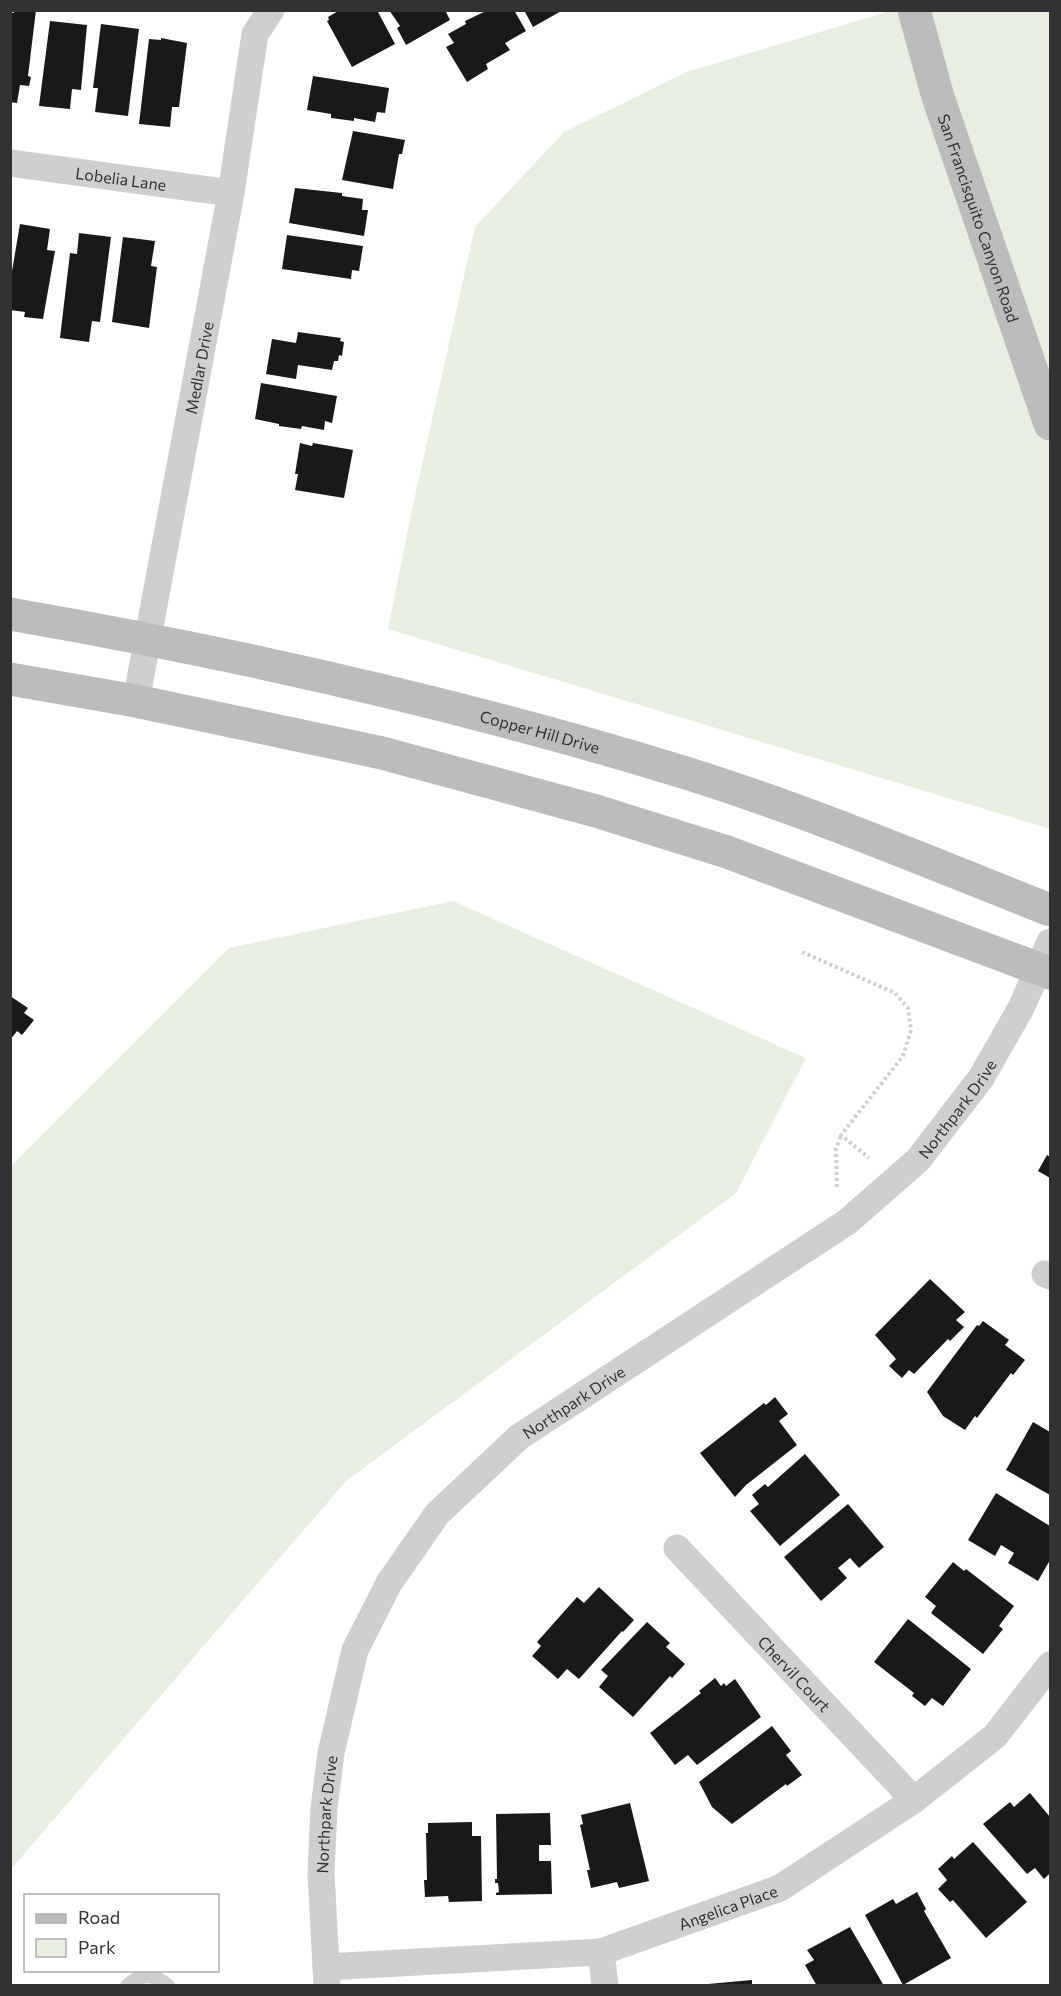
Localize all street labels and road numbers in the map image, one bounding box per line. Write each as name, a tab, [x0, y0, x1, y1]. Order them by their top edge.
street label: San Francisquito Canyon Road	[935, 111, 1024, 325]
street label: Lobelia Lane	[74, 162, 168, 194]
street label: Medlar Drive	[180, 320, 216, 416]
street label: Copper Hill Drive	[478, 706, 602, 756]
street label: Northpark Drive	[914, 1056, 999, 1162]
street label: Northpark Drive	[519, 1361, 628, 1442]
street label: Chervil Court	[755, 1631, 835, 1715]
street label: Northpark Drive	[311, 1754, 340, 1874]
street label: Angelica Place	[676, 1880, 780, 1933]

